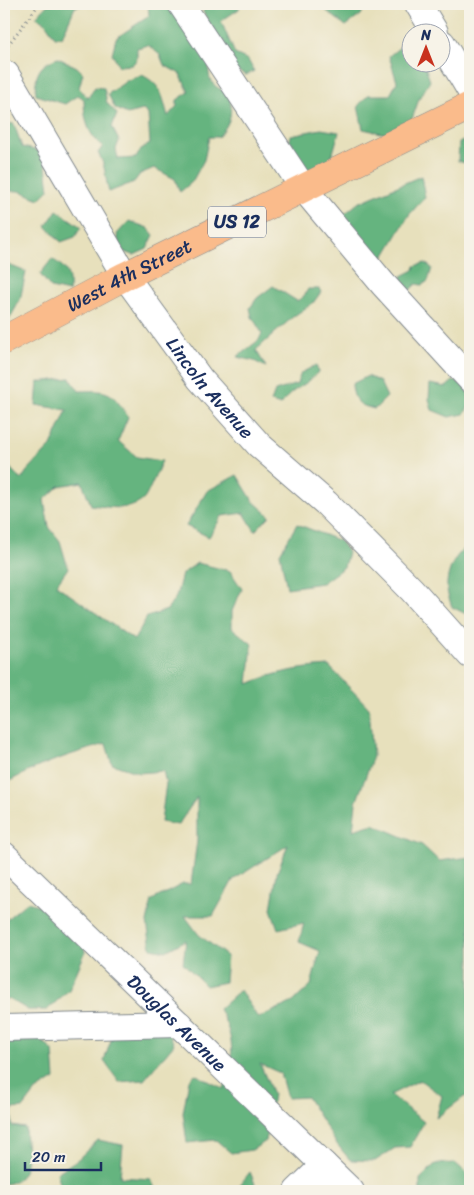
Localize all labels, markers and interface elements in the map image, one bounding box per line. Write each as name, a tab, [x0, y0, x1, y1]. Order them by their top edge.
north arrow	[402, 22, 452, 72]
text: N	[420, 23, 431, 48]
road number: US 12	[208, 206, 266, 238]
street label: West 4th Street	[61, 230, 198, 321]
street label: Lincoln Avenue	[157, 330, 262, 447]
street label: Douglas Avenue	[119, 966, 235, 1080]
scale bar	[25, 1140, 101, 1172]
text: 20 m	[32, 1144, 66, 1170]

